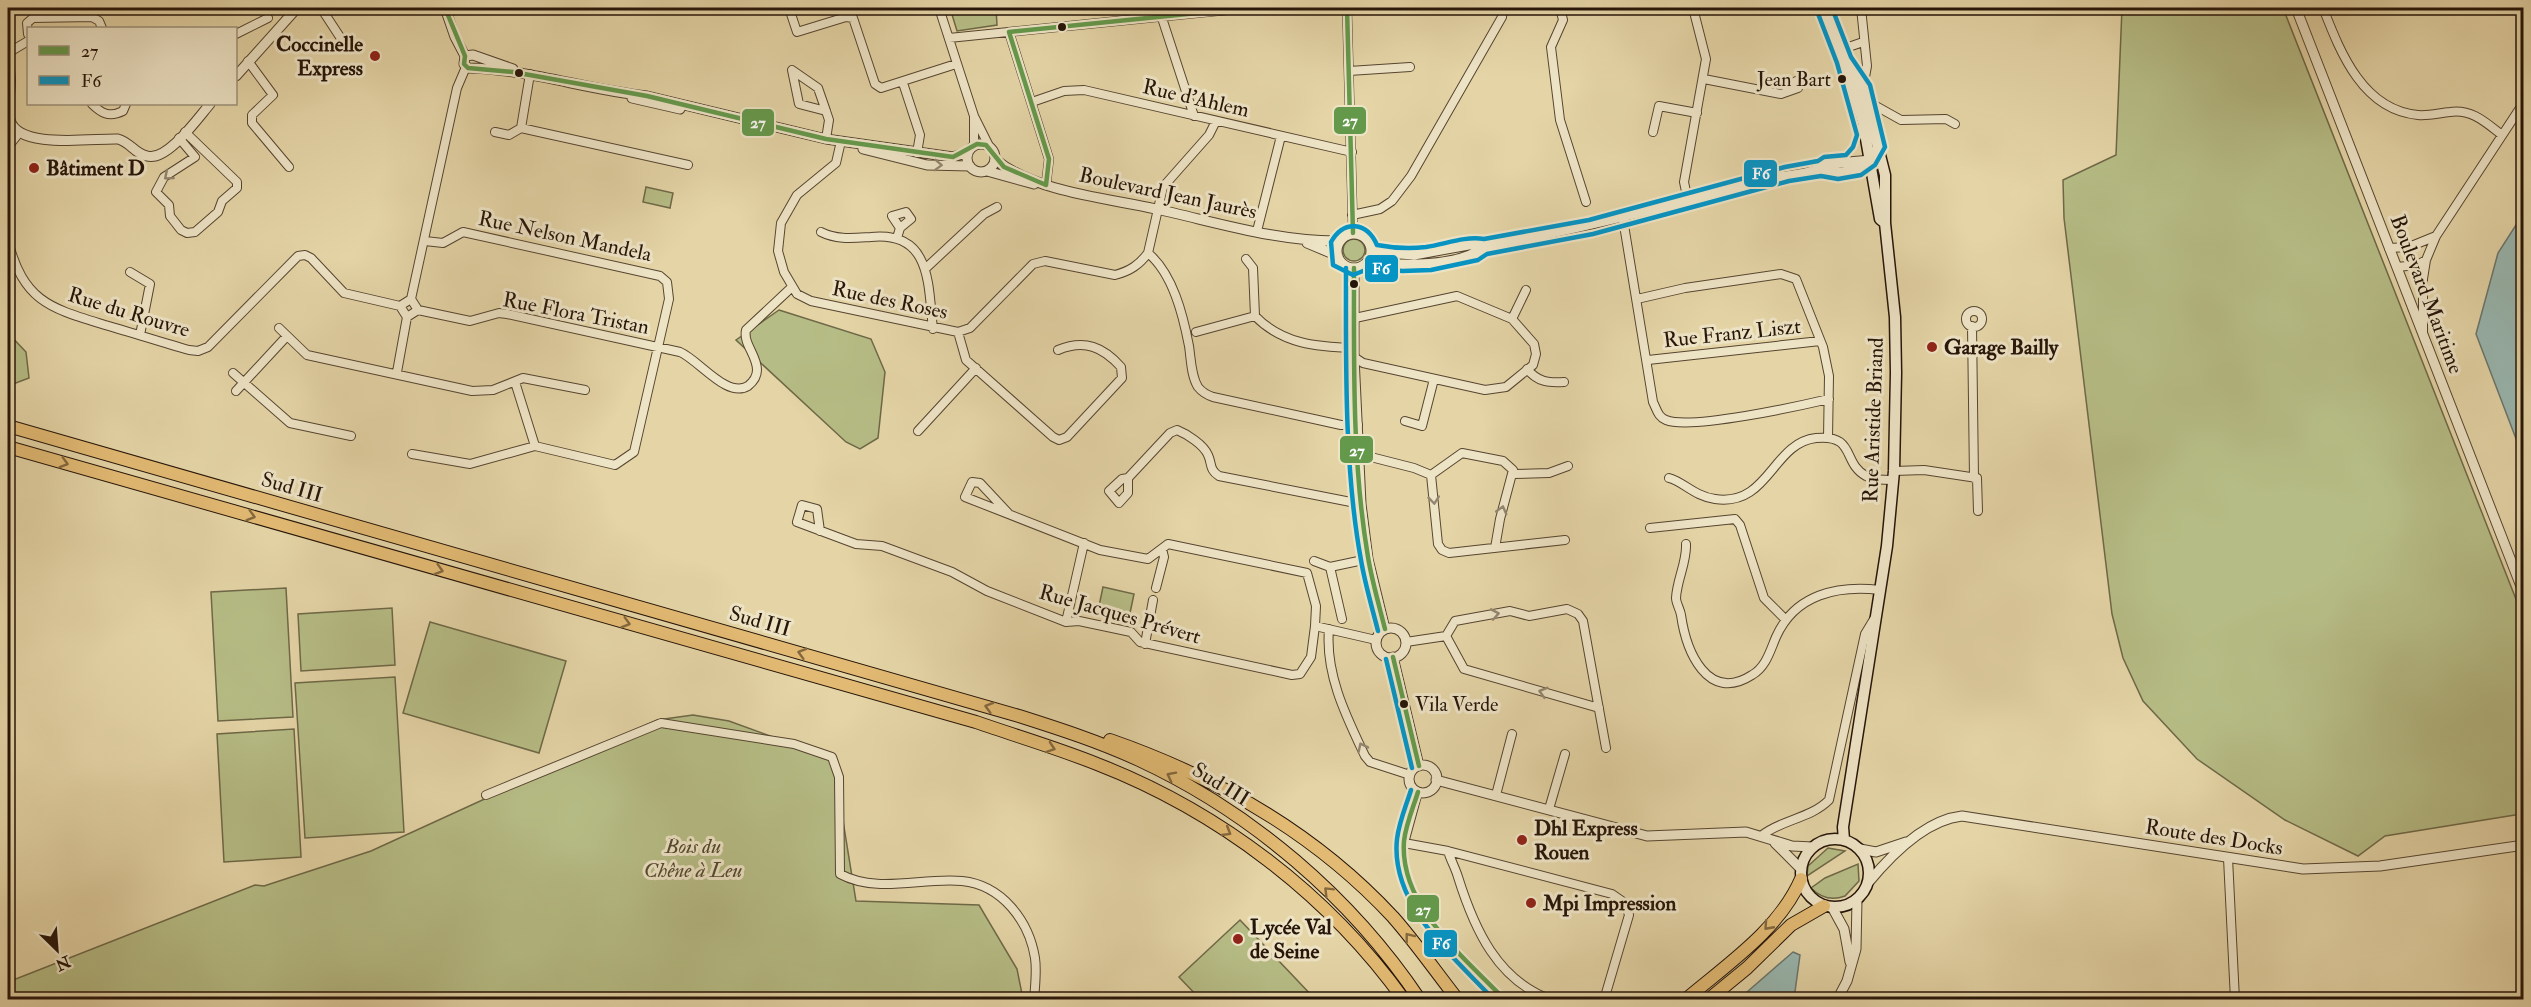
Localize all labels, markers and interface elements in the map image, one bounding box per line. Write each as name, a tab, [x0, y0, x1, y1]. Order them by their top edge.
unlabelled marker	[1056, 21, 1068, 33]
legend	[27, 27, 237, 105]
place label: Coccinelle Express	[276, 31, 363, 82]
text: 27	[81, 40, 98, 63]
marker: Coccinelle Express	[368, 49, 382, 63]
unlabelled marker	[513, 67, 525, 79]
place label: Jean Bart	[1756, 67, 1832, 92]
text: F6	[81, 70, 102, 93]
street label: Rue d'Ahlem	[1140, 73, 1252, 124]
marker: Jean Bart	[1836, 73, 1848, 85]
line badge: 27	[1333, 106, 1367, 135]
line badge: 27	[741, 108, 775, 137]
text: 27	[1342, 111, 1358, 131]
text: 27	[750, 113, 766, 133]
place label: Bâtiment D	[46, 155, 145, 182]
one-way arrow	[933, 159, 942, 172]
line badge: F6	[1743, 159, 1778, 188]
marker: Bâtiment D	[27, 161, 41, 175]
street label: Boulevard Jean Jaurès	[1077, 161, 1259, 226]
text: F6	[1752, 164, 1772, 184]
one-way arrow	[164, 168, 175, 179]
street label: Rue Nelson Mandela	[476, 205, 654, 268]
street label: Boulevard Maritime	[2384, 211, 2469, 378]
line badge: F6	[1364, 254, 1399, 283]
text: F6	[1372, 259, 1392, 279]
street label: Rue des Roses	[830, 275, 950, 326]
unlabelled marker	[1348, 278, 1360, 290]
street label: Rue du Rouvre	[65, 281, 193, 344]
street label: Rue Flora Tristan	[500, 286, 652, 341]
street label: Rue Franz Liszt	[1662, 313, 1802, 354]
place label: Garage Bailly	[1944, 334, 2059, 361]
street label: Rue Aristide Briand	[1857, 336, 1890, 503]
marker: Garage Bailly	[1925, 340, 1939, 354]
line badge: 27	[1339, 435, 1374, 464]
text: 27	[1349, 441, 1365, 461]
one-way arrow	[58, 456, 69, 468]
street label: Sud III	[258, 466, 326, 509]
one-way arrow	[1427, 496, 1440, 505]
one-way arrow	[1495, 505, 1508, 515]
one-way arrow	[245, 509, 256, 521]
one-way arrow	[434, 562, 444, 575]
street label: Rue Jacques Prévert	[1036, 578, 1204, 651]
street label: Sud III	[726, 600, 794, 643]
one-way arrow	[1490, 608, 1500, 621]
one-way arrow	[621, 616, 631, 628]
one-way arrow	[797, 648, 808, 660]
one-way arrow	[1538, 687, 1548, 699]
place label: Vila Verde	[1415, 692, 1498, 717]
marker: Vila Verde	[1398, 698, 1410, 710]
one-way arrow	[984, 702, 995, 714]
one-way arrow	[1045, 741, 1056, 753]
one-way arrow	[1357, 743, 1369, 754]
street label: Sud III	[1187, 756, 1254, 812]
one-way arrow	[1166, 772, 1177, 784]
street label: Route des Docks	[2143, 813, 2285, 862]
place label: Dhl Express Rouen	[1534, 815, 1638, 866]
one-way arrow	[1221, 824, 1231, 836]
park label: Bois du Chêne à Leu	[644, 833, 742, 884]
marker: Dhl Express Rouen	[1515, 833, 1529, 847]
one-way arrow	[1324, 888, 1335, 899]
place label: Mpi Impression	[1542, 890, 1676, 917]
line badge: 27	[1406, 894, 1440, 923]
marker: Mpi Impression	[1524, 896, 1538, 910]
text: 27	[1415, 900, 1431, 920]
place label: Lycée Val de Seine	[1250, 914, 1332, 965]
one-way arrow	[1764, 919, 1775, 930]
north arrow	[27, 920, 87, 980]
line badge: F6	[1423, 929, 1458, 958]
marker: Lycée Val de Seine	[1231, 932, 1245, 946]
one-way arrow	[1405, 933, 1416, 944]
text: F6	[1432, 934, 1452, 954]
text: N	[52, 950, 75, 975]

